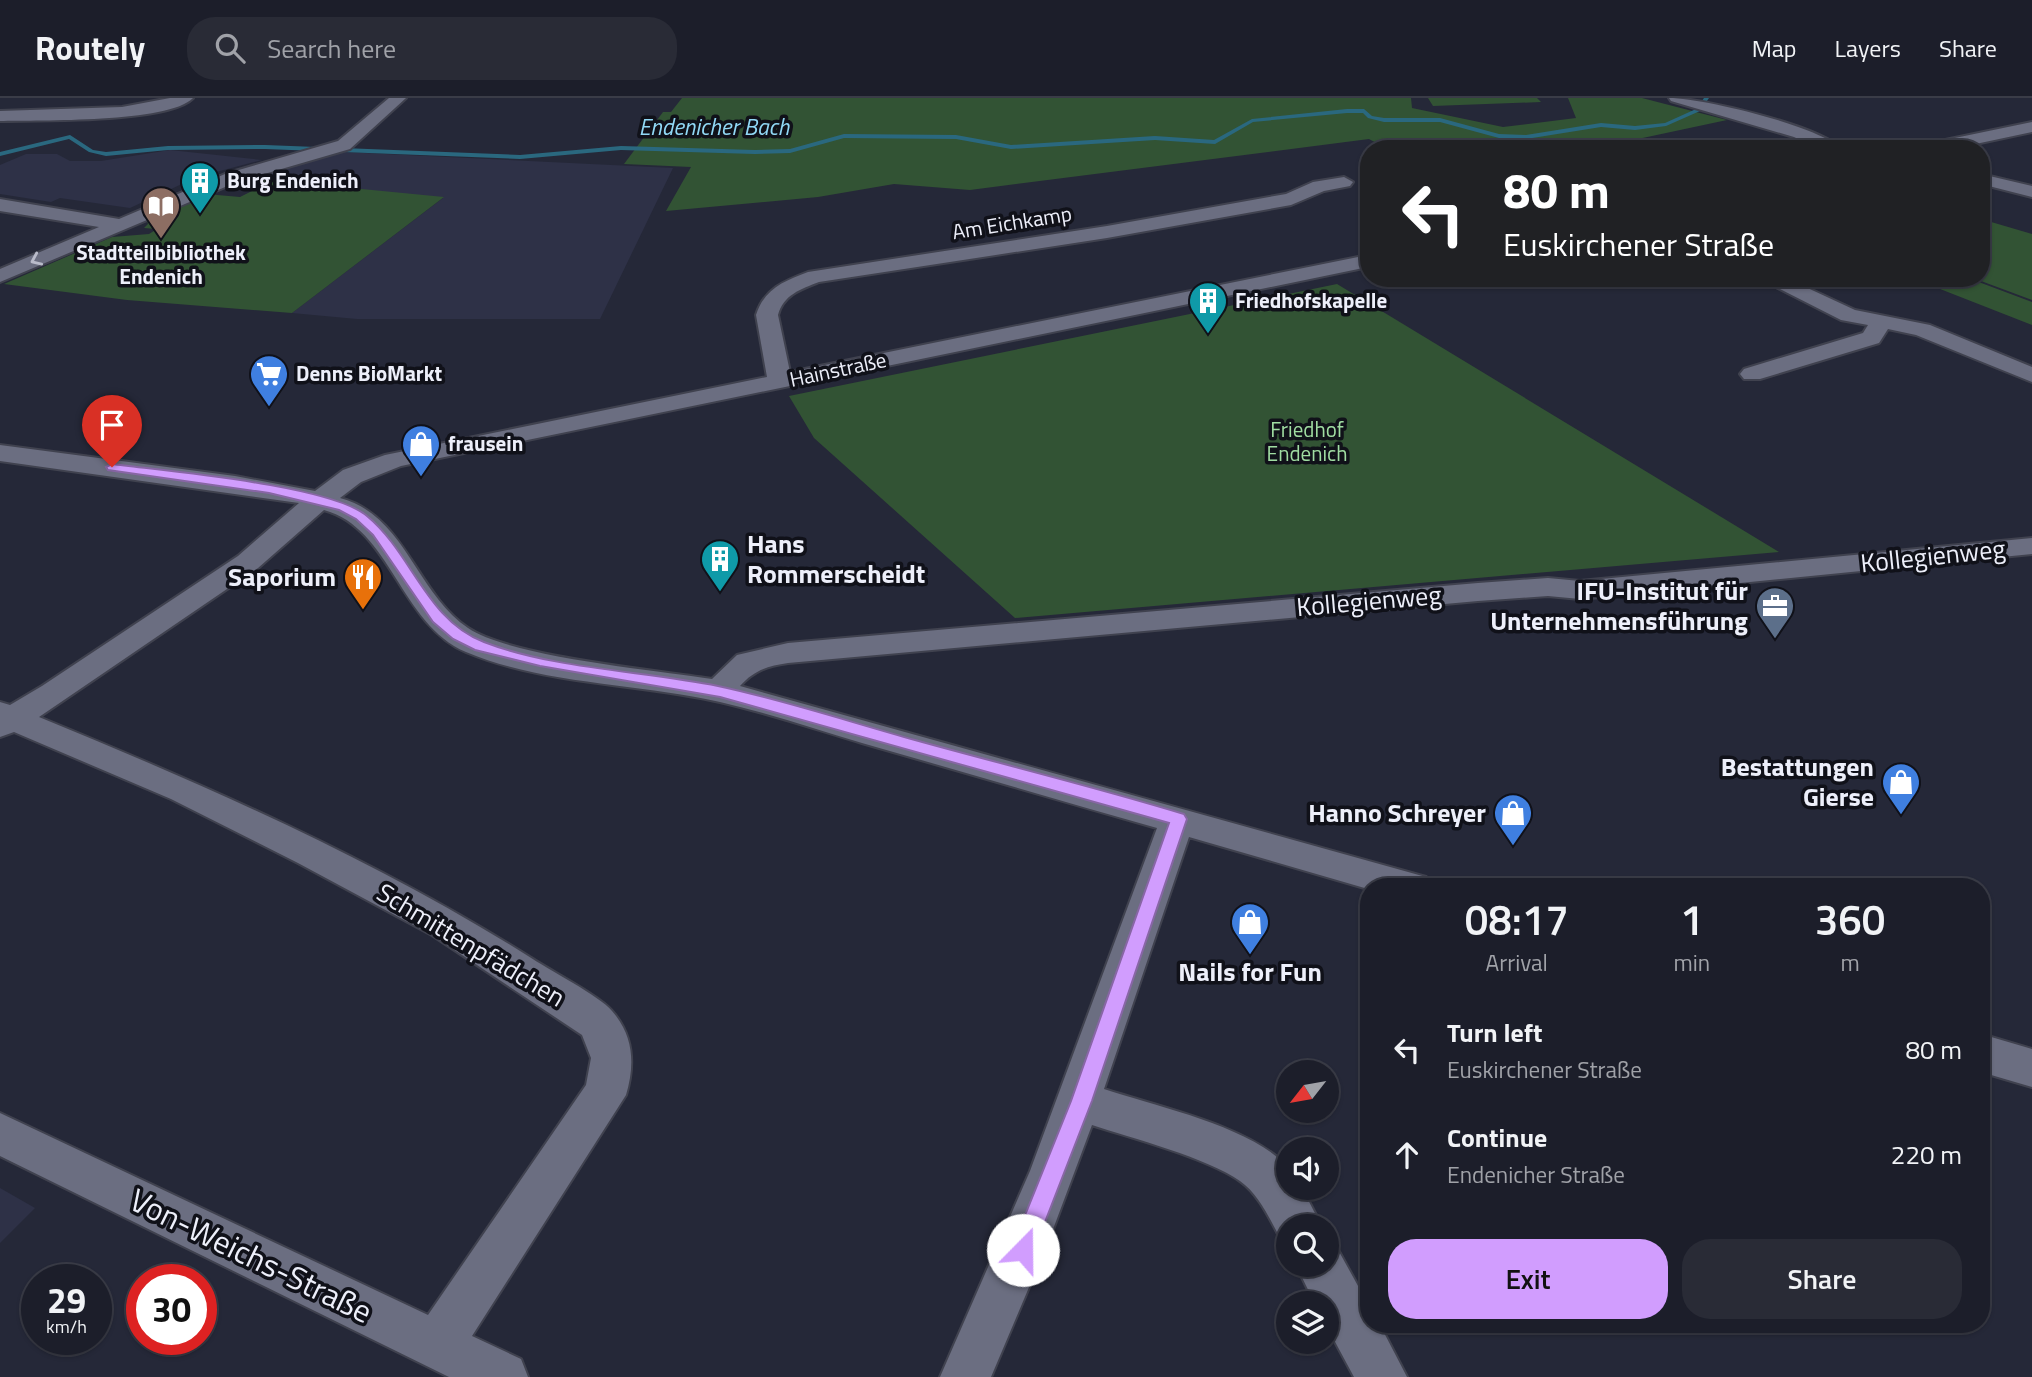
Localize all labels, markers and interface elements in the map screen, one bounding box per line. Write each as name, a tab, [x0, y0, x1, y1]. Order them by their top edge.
search box	[187, 17, 677, 80]
text: Routely	[35, 23, 145, 73]
icon: search	[211, 29, 249, 67]
text: Search here	[267, 29, 396, 68]
text: Map	[1752, 30, 1797, 66]
text: Layers	[1835, 30, 1901, 66]
text: Share	[1939, 30, 1997, 66]
water label: Endenicher Bach	[639, 109, 790, 144]
text: 80 m	[1503, 152, 1610, 227]
building icon: Burg Endenich	[179, 160, 221, 215]
place label: Burg Endenich	[227, 164, 359, 196]
icon: left	[1388, 168, 1479, 259]
library icon: Stadtteilbibliothek Endenich	[140, 185, 182, 240]
street label: Am Eichkamp	[950, 197, 1074, 247]
text: Euskirchener Straße	[1503, 220, 1774, 268]
place label: Stadtteilbibliothek Endenich	[76, 236, 246, 292]
one-way arrow	[31, 252, 44, 266]
building icon: Friedhofskapelle	[1187, 280, 1229, 335]
place label: Friedhofskapelle	[1235, 284, 1387, 316]
street label: Hainstraße	[786, 343, 889, 395]
supermarket icon: Denns BioMarkt	[248, 353, 290, 408]
place label: Denns BioMarkt	[296, 357, 442, 389]
pin	[82, 395, 142, 467]
icon: arrive	[93, 406, 131, 444]
park label: Friedhof Endenich	[1267, 413, 1347, 469]
shop icon: frausein	[400, 423, 442, 478]
place label: frausein	[448, 427, 523, 459]
place label: Hans Rommerscheidt	[747, 524, 925, 593]
street label: Kollegienweg	[1859, 529, 2007, 582]
building icon: Hans Rommerscheidt	[699, 538, 741, 593]
restaurant icon: Saporium	[342, 556, 384, 611]
place label: Saporium	[228, 557, 336, 596]
place label: IFU-Institut für Unternehmensführung	[1490, 571, 1748, 640]
street label: Kollegienweg	[1295, 575, 1443, 626]
office icon: IFU-Institut für Unternehmensführung	[1754, 585, 1796, 640]
place label: Bestattungen Gierse	[1721, 747, 1874, 816]
shop icon: Bestattungen Gierse	[1880, 761, 1922, 816]
shop icon: Hanno Schreyer	[1492, 792, 1534, 847]
place label: Hanno Schreyer	[1308, 793, 1486, 832]
street label: Schmittenpfädchen	[370, 873, 573, 1016]
text: 08:17	[1465, 887, 1569, 951]
text: 1	[1680, 887, 1704, 951]
text: 360	[1815, 887, 1885, 951]
shop icon: Nails for Fun	[1229, 901, 1271, 956]
text: Arrival	[1486, 945, 1548, 980]
text: min	[1673, 945, 1710, 980]
text: m	[1840, 945, 1860, 980]
place label: Nails for Fun	[1178, 952, 1322, 991]
text: Turn left	[1447, 1013, 1542, 1052]
text: 80 m	[1905, 1030, 1962, 1069]
icon: left	[1388, 1031, 1426, 1069]
text: Euskirchener Straße	[1447, 1052, 1642, 1087]
north arrow	[1276, 1060, 1339, 1124]
map controls	[1276, 1060, 1339, 1354]
text: Continue	[1447, 1118, 1547, 1157]
text: 220 m	[1891, 1135, 1962, 1174]
icon: ahead	[1388, 1136, 1426, 1174]
button: sound	[1276, 1137, 1339, 1200]
text: Endenicher Straße	[1447, 1157, 1625, 1192]
street label: Von-Weichs-Straße	[122, 1176, 381, 1335]
position arrow	[986, 1213, 1060, 1287]
button: search	[1276, 1214, 1339, 1277]
button: Exit	[1388, 1239, 1668, 1319]
button: Share	[1682, 1239, 1962, 1319]
speed limit sign: 30	[126, 1264, 217, 1355]
text: 29	[47, 1273, 86, 1327]
button: layers	[1276, 1291, 1339, 1354]
text: km/h	[46, 1313, 87, 1340]

